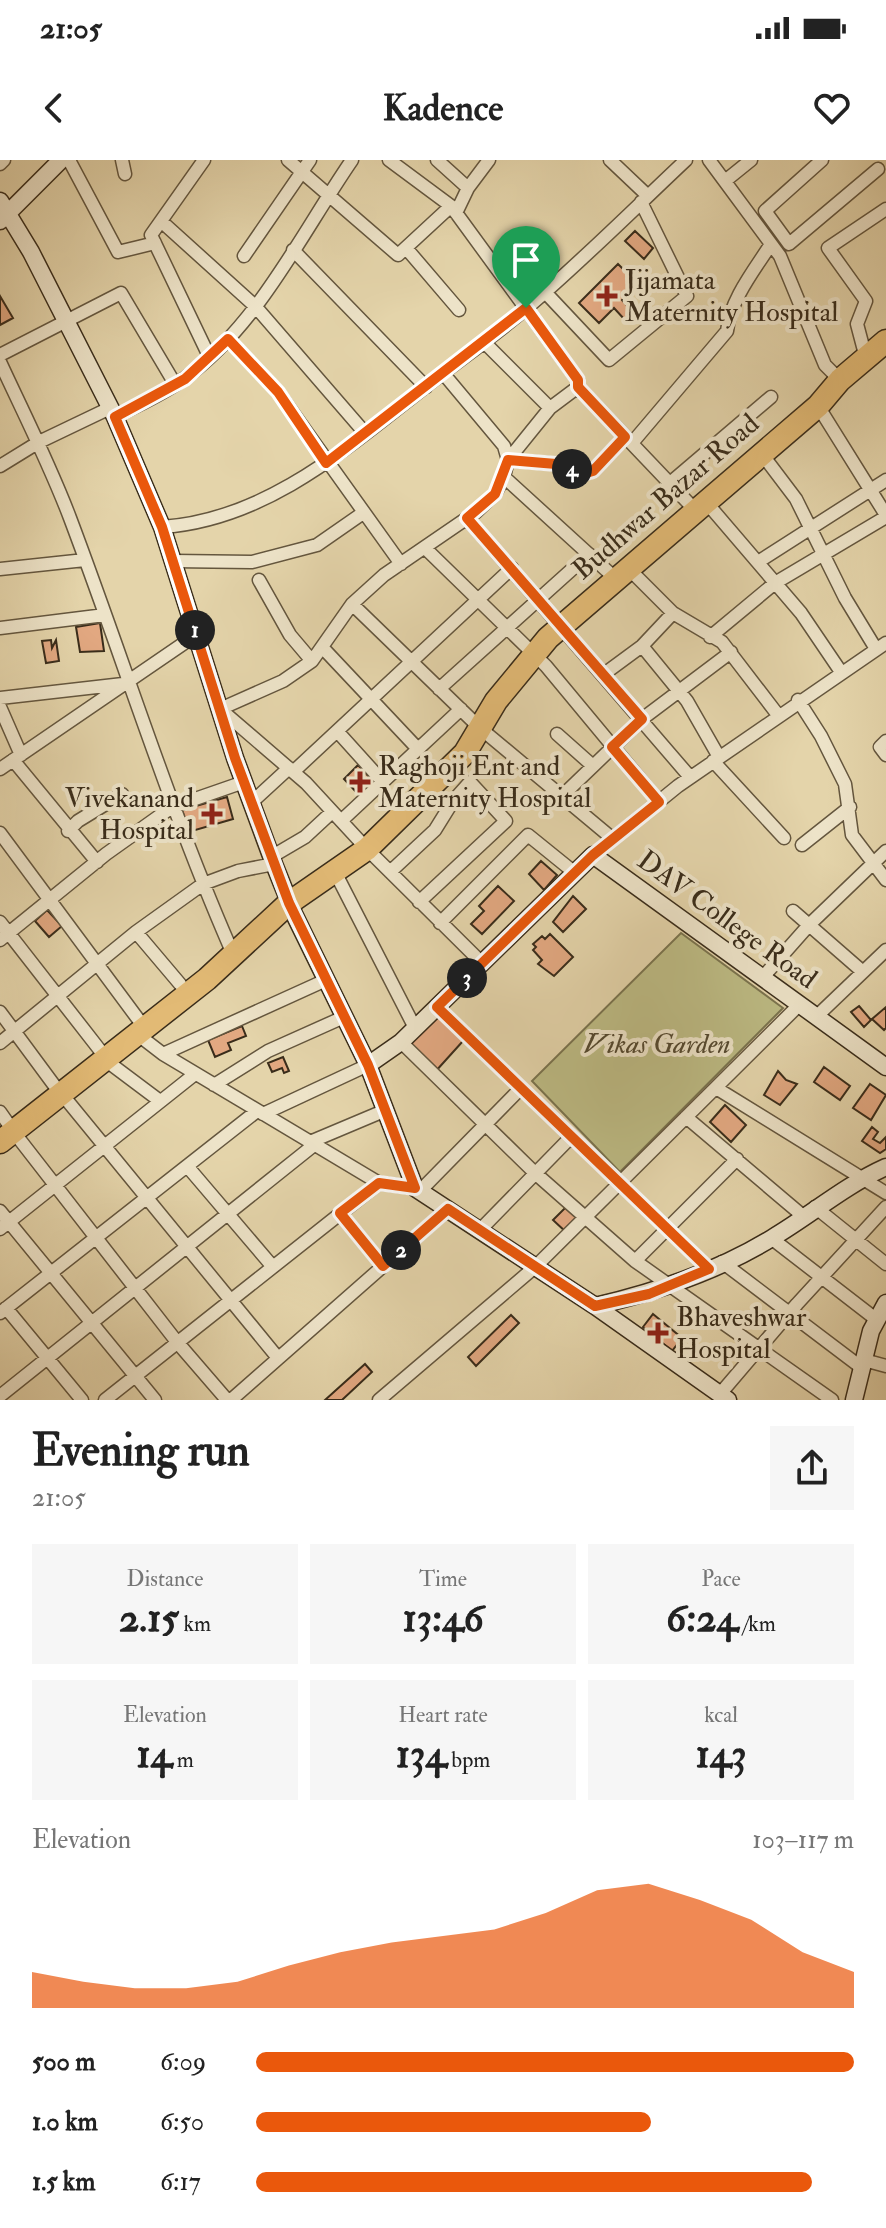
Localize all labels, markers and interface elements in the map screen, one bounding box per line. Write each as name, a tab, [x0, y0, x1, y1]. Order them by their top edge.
text: 21:05	[40, 10, 102, 47]
icon: back	[32, 86, 76, 130]
text: Kadence	[383, 86, 503, 131]
icon: heart	[810, 86, 854, 130]
pin	[492, 226, 560, 308]
icon: arrive	[504, 238, 548, 282]
place label: Jijamata Maternity Hospital	[624, 263, 838, 330]
marker: Jijamata Maternity Hospital	[596, 285, 618, 307]
street label: Budhwar Bazar Road	[566, 406, 767, 588]
pin: 4	[552, 449, 592, 489]
text: 4	[566, 455, 578, 483]
pin: 1	[175, 610, 215, 650]
text: 1	[191, 616, 199, 644]
place label: Raghoji Ent and Maternity Hospital	[378, 749, 591, 816]
marker: Raghoji Ent and Maternity Hospital	[349, 771, 371, 793]
place label: Vivekanand Hospital	[65, 781, 194, 848]
marker: Vivekanand Hospital	[201, 803, 223, 825]
street label: DAV College Road	[630, 843, 824, 997]
pin: 3	[447, 958, 487, 998]
text: 3	[463, 964, 471, 992]
park label: Vikas Garden	[583, 1027, 731, 1062]
pin: 2	[381, 1230, 421, 1270]
text: 2	[395, 1236, 407, 1264]
place label: Bhaveshwar Hospital	[676, 1300, 807, 1367]
marker: Bhaveshwar Hospital	[647, 1322, 669, 1344]
text: Evening run	[32, 1424, 250, 1479]
button: share	[770, 1426, 854, 1510]
text: 21:05	[32, 1482, 86, 1514]
text: Distance	[127, 1565, 203, 1593]
text: Time	[419, 1565, 467, 1593]
text: Pace	[701, 1565, 741, 1593]
text: 2.15	[119, 1593, 179, 1644]
text: 13:46	[402, 1593, 484, 1644]
text: 6:24	[666, 1593, 738, 1644]
text: km	[179, 1610, 211, 1638]
text: /km	[738, 1610, 776, 1638]
text: Elevation	[123, 1701, 207, 1729]
text: Heart rate	[398, 1701, 488, 1729]
text: kcal	[704, 1701, 738, 1729]
text: 14	[136, 1729, 172, 1780]
text: 134	[396, 1729, 447, 1780]
text: 143	[695, 1729, 747, 1780]
text: m	[172, 1746, 194, 1774]
text: bpm	[447, 1746, 490, 1774]
text: Elevation	[32, 1824, 131, 1856]
text: 103–117 m	[752, 1824, 854, 1856]
text: 500 m	[32, 2046, 96, 2078]
text: 6:09	[160, 2046, 206, 2078]
text: 1.0 km	[32, 2106, 98, 2138]
text: 6:50	[160, 2106, 204, 2138]
text: 1.5 km	[32, 2166, 95, 2198]
text: 6:17	[160, 2166, 201, 2198]

